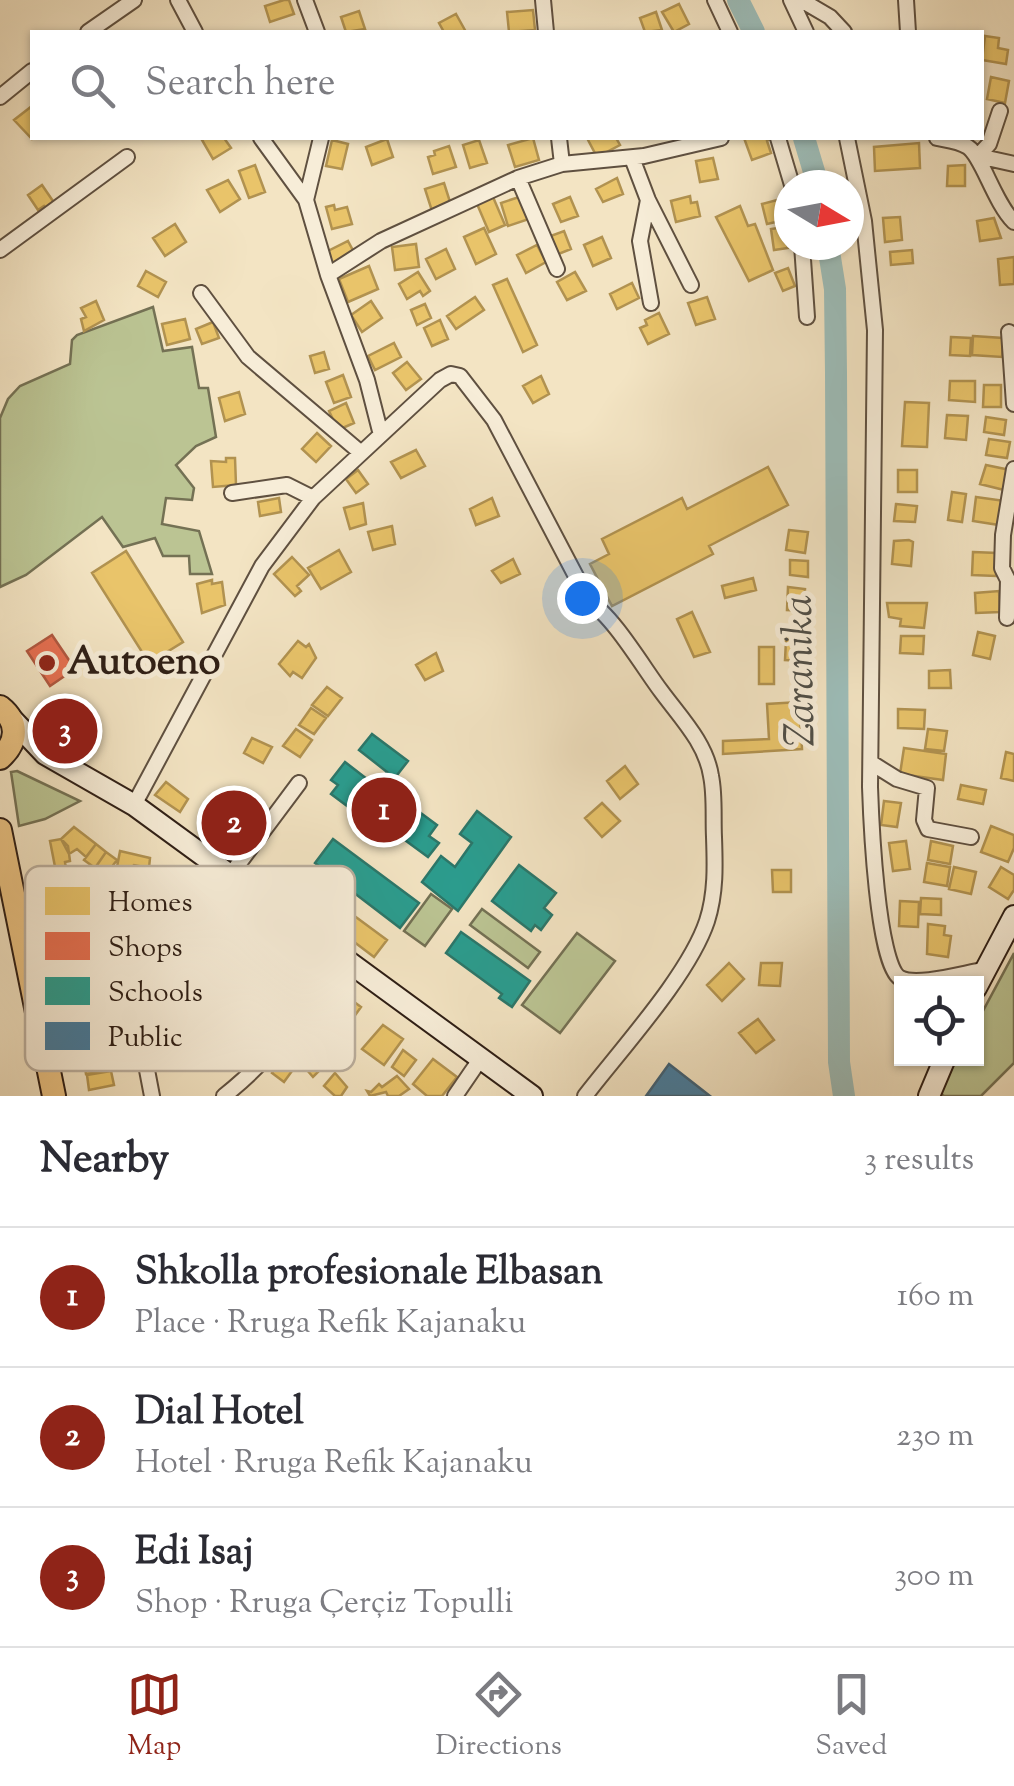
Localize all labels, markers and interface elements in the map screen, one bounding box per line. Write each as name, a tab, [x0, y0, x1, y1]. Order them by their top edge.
search box	[30, 30, 984, 140]
icon: search	[65, 58, 120, 113]
text: Search here	[145, 58, 336, 112]
north arrow	[774, 170, 864, 260]
your location	[557, 573, 608, 624]
water label: Zaranika	[771, 595, 833, 747]
place label: Autoeno	[67, 635, 220, 692]
marker: Autoeno	[36, 652, 58, 674]
pin: 3	[32, 694, 98, 768]
pin: 1	[352, 772, 416, 848]
pin: 2	[202, 786, 266, 860]
legend	[25, 866, 355, 1071]
text: Homes	[108, 884, 192, 924]
text: Shops	[108, 929, 182, 969]
text: Schools	[108, 974, 203, 1014]
map controls	[894, 976, 984, 1066]
button: locate	[894, 976, 984, 1066]
text: Public	[108, 1019, 183, 1059]
text: Nearby	[40, 1131, 169, 1191]
text: 3 results	[864, 1138, 974, 1184]
text: Shkolla profesionale Elbasan	[135, 1247, 603, 1301]
text: 1	[67, 1274, 78, 1320]
text: 160 m	[897, 1274, 974, 1320]
text: Place · Rruga Refik Kajanaku	[135, 1301, 526, 1347]
text: Dial Hotel	[135, 1387, 304, 1441]
text: 2	[65, 1414, 80, 1460]
text: 230 m	[896, 1414, 974, 1460]
text: Hotel · Rruga Refik Kajanaku	[135, 1441, 533, 1487]
text: Edi Isaj	[135, 1527, 253, 1581]
text: 3	[66, 1554, 79, 1600]
text: 300 m	[894, 1554, 974, 1600]
text: Shop · Rruga Çerçiz Topulli	[135, 1581, 513, 1627]
tab: Map	[127, 1667, 182, 1767]
tab: Directions	[435, 1667, 562, 1767]
tab: Saved	[815, 1667, 887, 1767]

